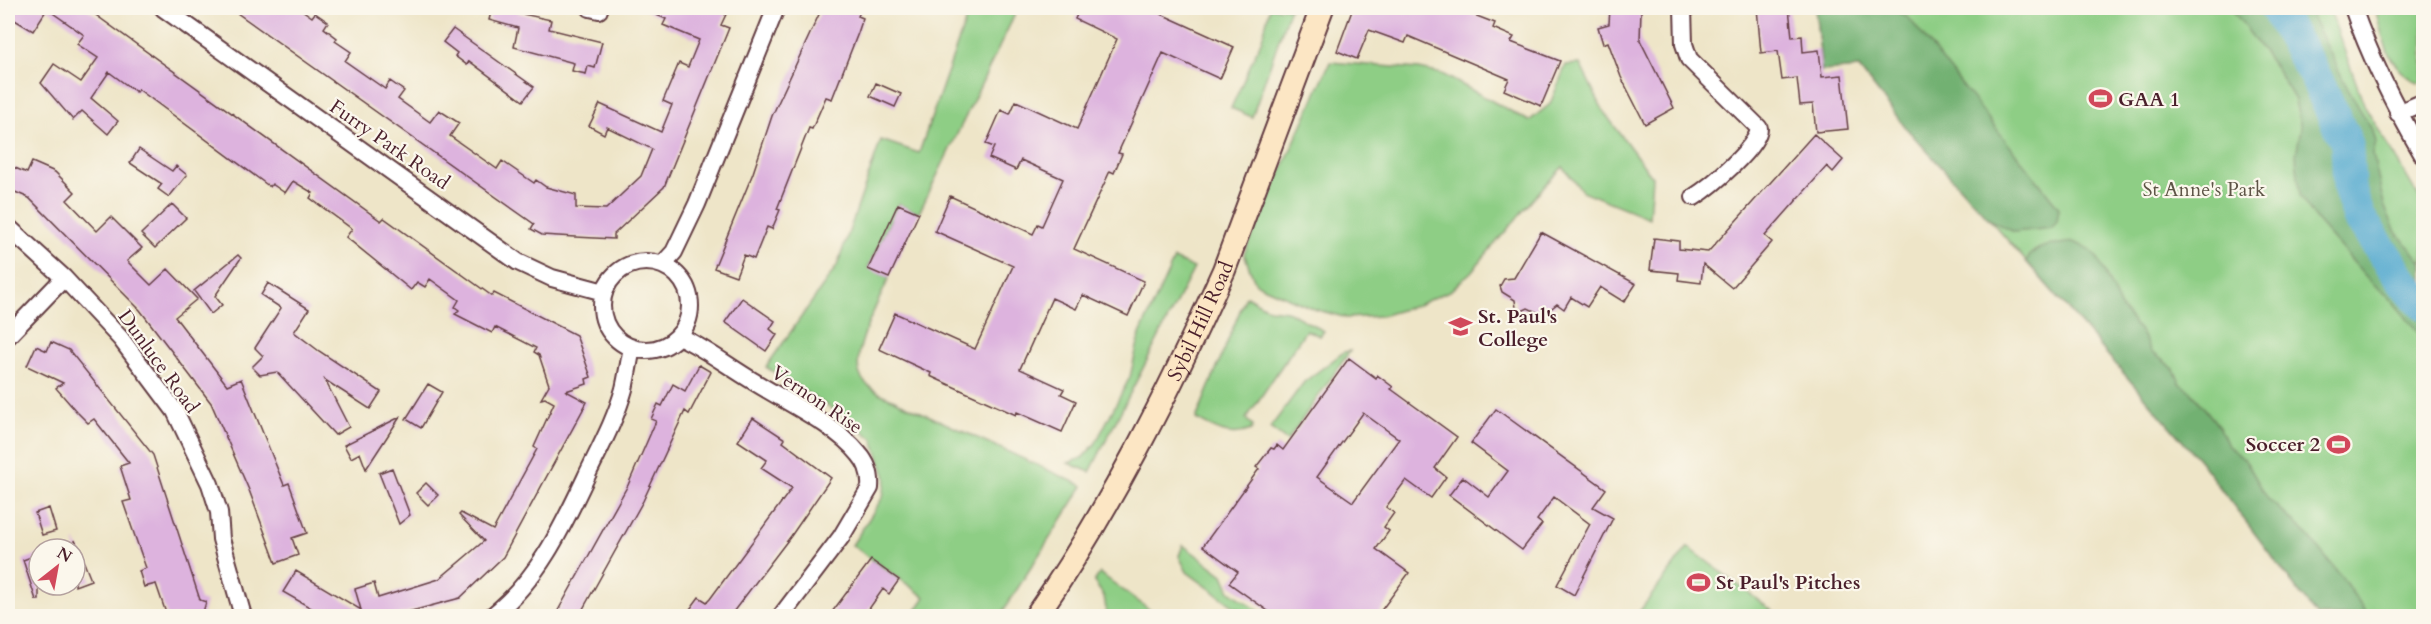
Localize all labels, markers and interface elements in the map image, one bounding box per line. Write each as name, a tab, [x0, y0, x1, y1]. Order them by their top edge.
sports icon: GAA 1	[2087, 86, 2113, 112]
place label: GAA 1	[2118, 86, 2180, 113]
street label: Furry Park Road	[324, 93, 455, 196]
park label: St Anne's Park	[2143, 176, 2266, 203]
street label: Sybil Hill Road	[1161, 257, 1240, 386]
place label: St. Paul's College	[1478, 303, 1557, 353]
street label: Dunluce Road	[112, 304, 206, 419]
school or university icon: St. Paul's College	[1447, 314, 1473, 340]
street label: Vernon Rise	[766, 359, 868, 440]
place label: Soccer 2	[2246, 431, 2320, 458]
sports icon: Soccer 2	[2325, 431, 2351, 457]
north arrow	[27, 537, 87, 597]
text: N	[53, 542, 76, 568]
sports icon: St Paul's Pitches	[1685, 569, 1711, 595]
place label: St Paul's Pitches	[1716, 569, 1860, 596]

